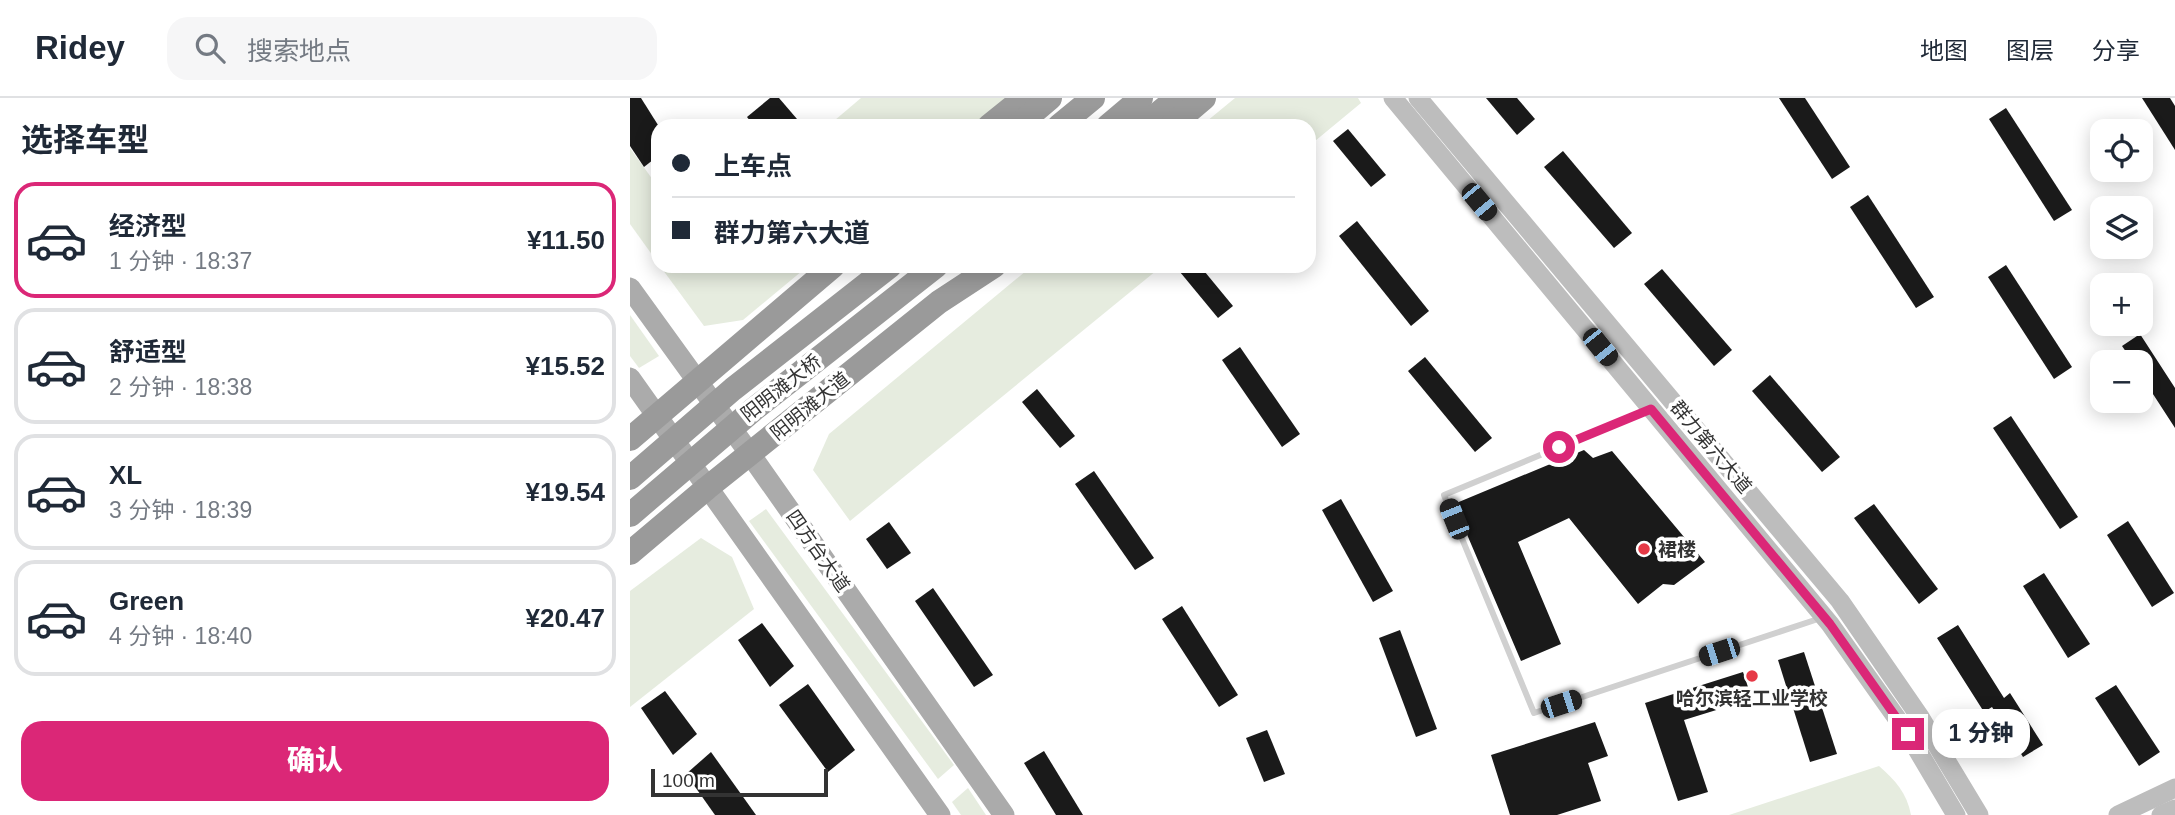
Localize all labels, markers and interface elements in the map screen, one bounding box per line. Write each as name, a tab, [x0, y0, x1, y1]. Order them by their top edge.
search box	[167, 17, 657, 80]
text: Ridey	[35, 29, 125, 66]
icon: search	[191, 29, 229, 67]
text: 搜索地点	[247, 36, 351, 66]
text: 地图	[1920, 37, 1968, 64]
text: 图层	[2006, 37, 2054, 64]
text: 分享	[2092, 37, 2140, 64]
map controls	[2090, 119, 2153, 413]
button: locate	[2090, 119, 2153, 182]
text: 选择车型	[21, 122, 149, 158]
text: 上车点	[714, 151, 792, 181]
car	[1458, 179, 1501, 225]
button: layers	[2090, 196, 2153, 259]
icon: car	[25, 209, 88, 272]
text: 经济型	[109, 211, 187, 241]
text: 群力第六大道	[714, 218, 870, 248]
text: ¥11.50	[527, 225, 605, 255]
text: 1 分钟 · 18:37	[109, 248, 252, 274]
button: +	[2090, 273, 2153, 336]
car	[1579, 324, 1622, 370]
icon: car	[25, 335, 88, 398]
text: 舒适型	[109, 337, 187, 367]
street label: 阳明滩大桥	[737, 350, 825, 426]
button: −	[2090, 350, 2153, 413]
text: ¥15.52	[525, 351, 605, 381]
street label: 阳明滩大道	[766, 368, 854, 444]
text: 2 分钟 · 18:38	[109, 374, 252, 400]
street label: 群力第六大道	[1666, 397, 1756, 497]
route start	[1543, 431, 1575, 463]
text: XL	[109, 460, 142, 490]
icon: car	[25, 461, 88, 524]
text: ¥19.54	[525, 477, 605, 507]
car	[1437, 496, 1472, 542]
text: 3 分钟 · 18:39	[109, 497, 252, 523]
street label: 四方台大道	[782, 506, 854, 596]
place label: 裙楼	[1658, 539, 1696, 560]
marker: 裙楼	[1636, 541, 1652, 557]
text: Green	[109, 586, 184, 616]
icon: car	[25, 587, 88, 650]
text: ¥20.47	[525, 603, 605, 633]
text: 4 分钟 · 18:40	[109, 623, 252, 649]
car	[1696, 636, 1743, 668]
marker: 哈尔滨轻工业学校	[1744, 668, 1760, 684]
car	[1538, 688, 1585, 720]
place label: 哈尔滨轻工业学校	[1676, 688, 1828, 709]
callout: 1 分钟	[1932, 710, 2030, 758]
route end	[1892, 718, 1924, 750]
text: 1 分钟	[1948, 720, 2014, 746]
button: 确认	[21, 721, 609, 801]
scale bar	[651, 766, 828, 798]
text: 100 m	[662, 770, 715, 791]

